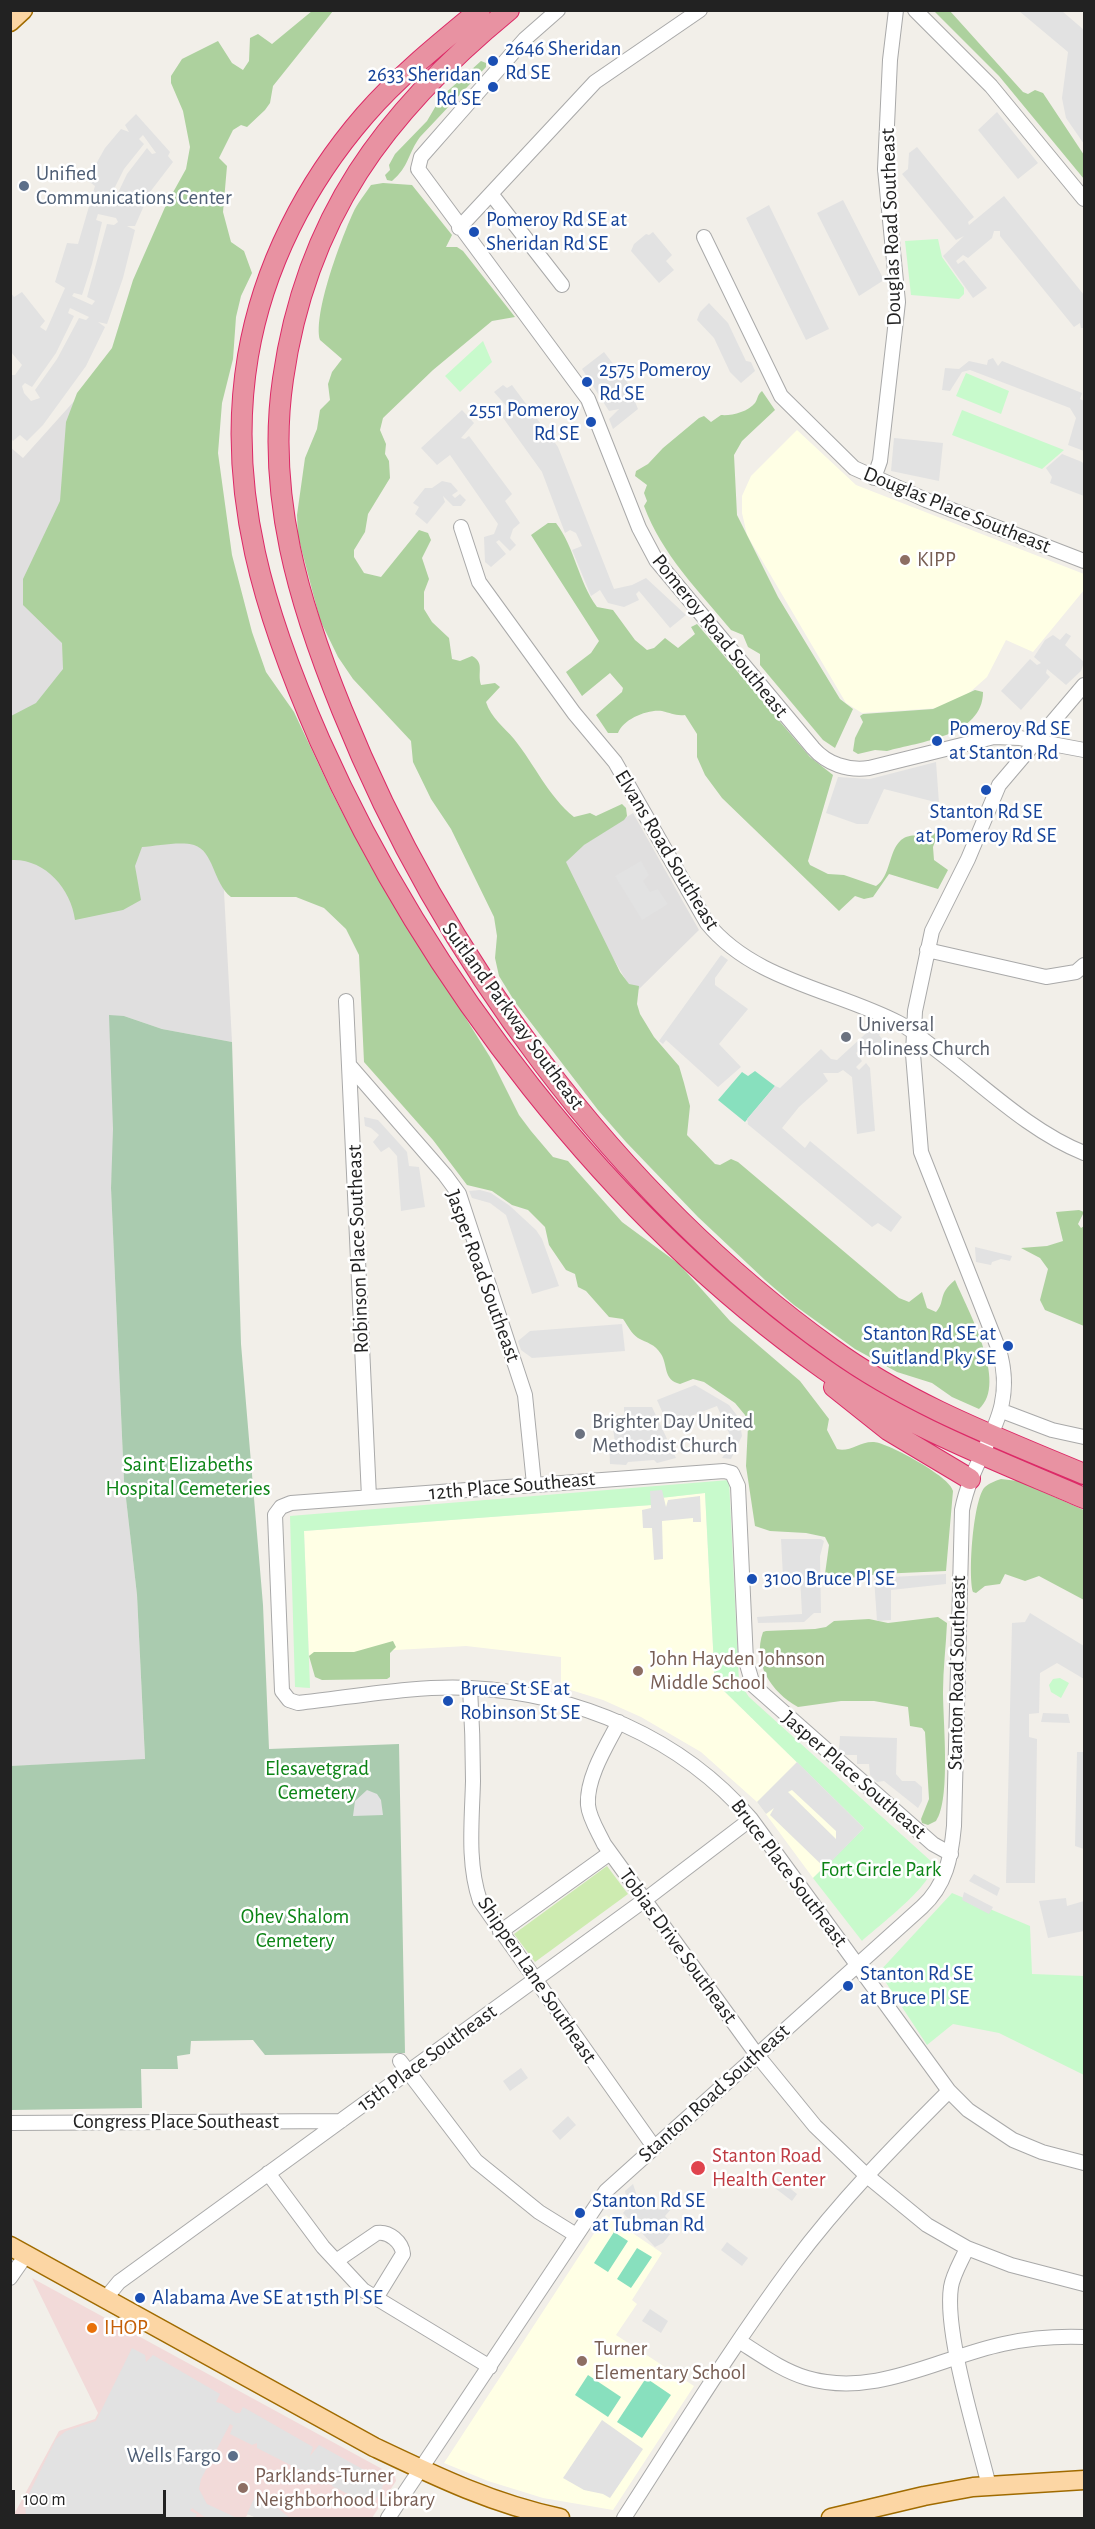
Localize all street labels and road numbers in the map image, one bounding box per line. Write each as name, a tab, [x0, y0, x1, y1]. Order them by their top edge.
street label: Douglas Road Southeast	[875, 128, 907, 326]
street label: Douglas Place Southeast	[860, 461, 1054, 559]
street label: Pomeroy Road Southeast	[646, 549, 794, 723]
street label: Elvans Road Southeast	[609, 765, 725, 935]
street label: Suitland Parkway Southeast	[436, 917, 590, 1115]
street label: Robinson Place Southeast	[342, 1144, 374, 1354]
street label: Jasper Road Southeast	[440, 1186, 526, 1366]
street label: 12th Place Southeast	[428, 1466, 596, 1506]
street label: Stanton Road Southeast	[943, 1575, 971, 1771]
street label: Jasper Place Southeast	[777, 1705, 931, 1845]
street label: Bruce Place Southeast	[725, 1794, 853, 1952]
street label: Tobias Drive Southeast	[613, 1864, 743, 2028]
street label: Shippen Lane Southeast	[472, 1892, 602, 2068]
street label: 15th Place Southeast	[352, 1999, 502, 2117]
street label: Stanton Road Southeast	[633, 2018, 795, 2168]
street label: Congress Place Southeast	[73, 2109, 279, 2135]

